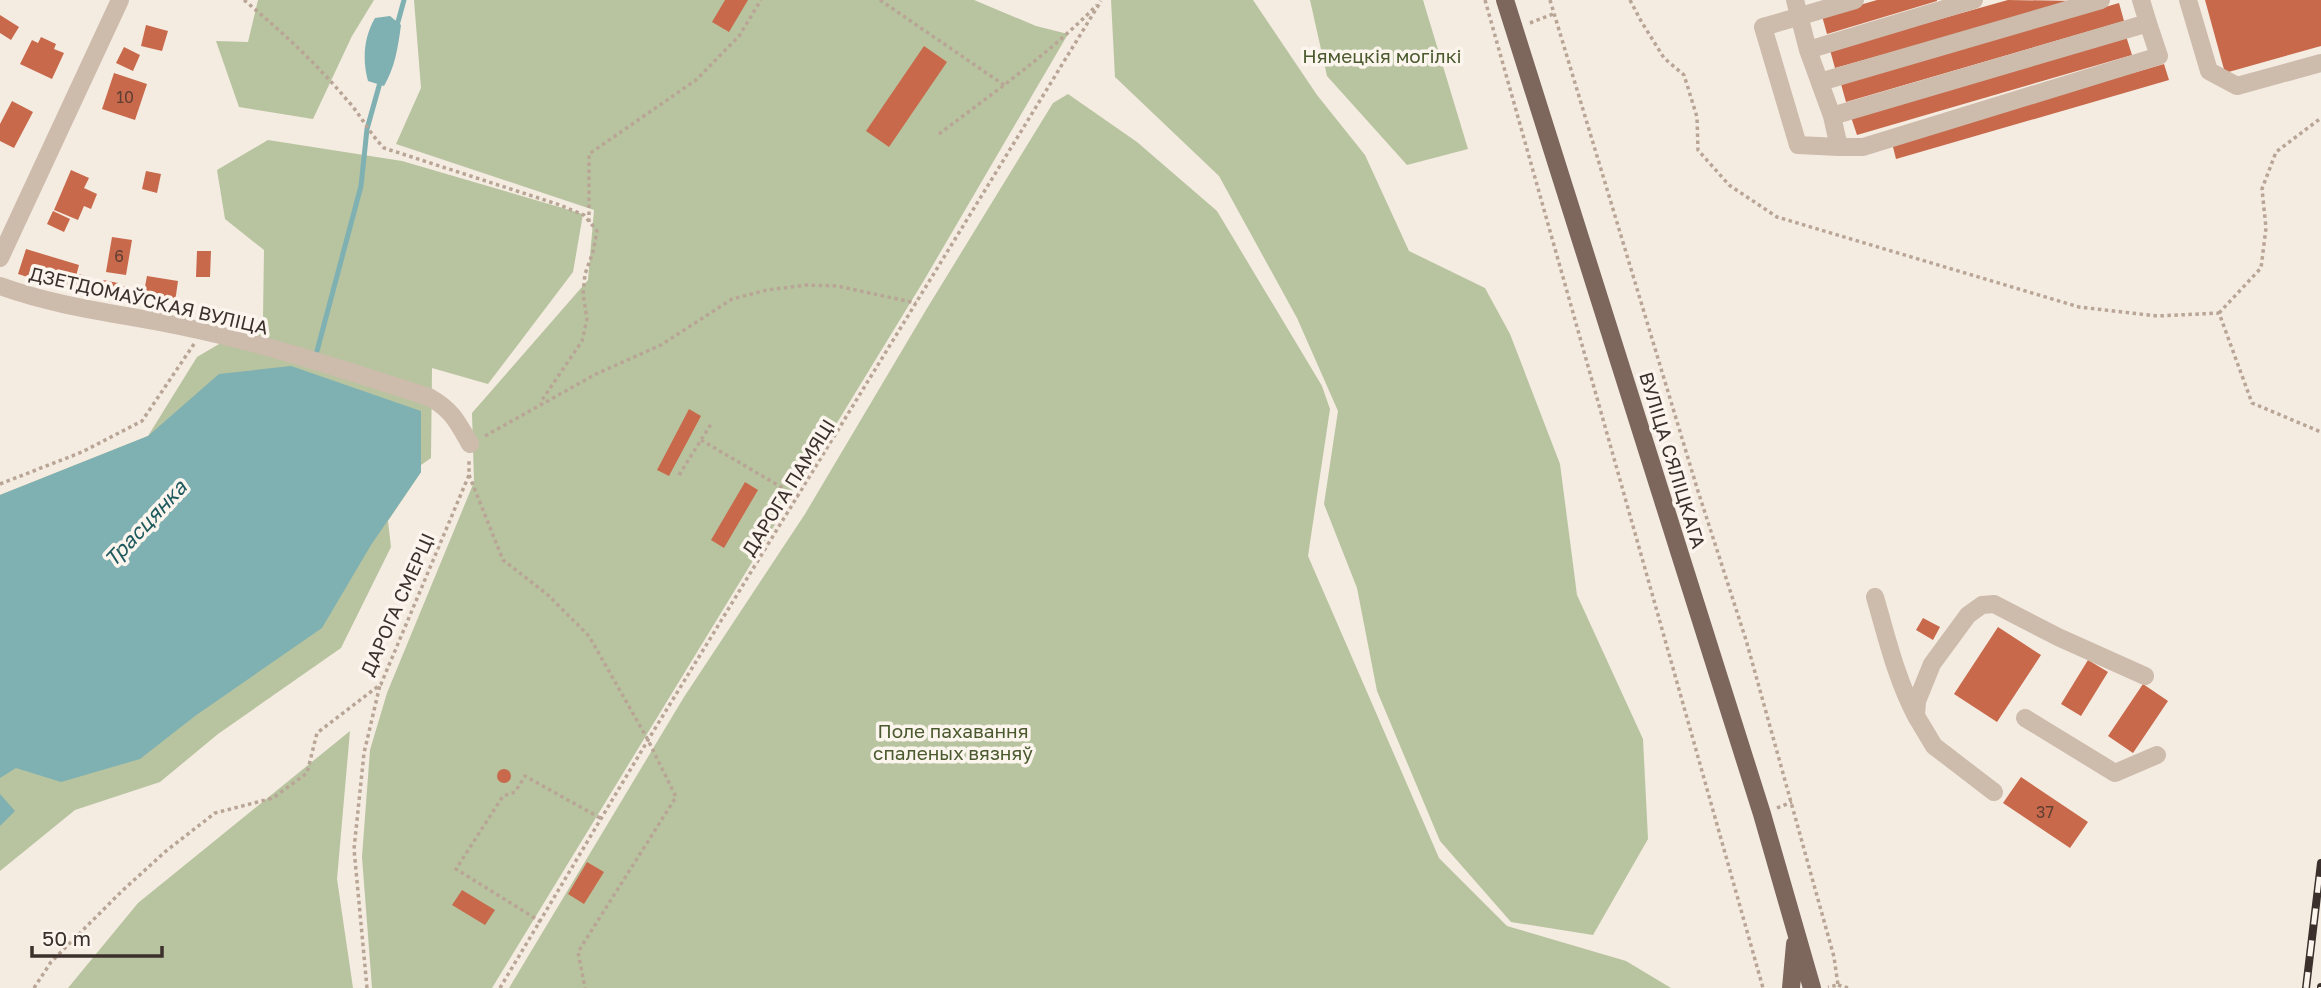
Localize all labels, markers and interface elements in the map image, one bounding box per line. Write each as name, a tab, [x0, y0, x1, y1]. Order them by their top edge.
park label: Нямецкія могілкі	[1302, 44, 1462, 67]
house number: 10	[116, 87, 134, 107]
house number: 6	[114, 246, 124, 266]
street label: ДЗЕТДОМАЎСКАЯ ВУЛІЦА	[27, 261, 271, 339]
street label: ВУЛІЦА СЯЛІЦКАГА	[1635, 369, 1711, 551]
street label: ДАРОГА ПАМЯЦІ	[737, 414, 839, 560]
water label: Трасцянка	[98, 473, 192, 572]
street label: ДАРОГА СМЕРЦІ	[355, 529, 439, 679]
park label: Поле пахавання спаленых вязняў	[873, 719, 1033, 764]
house number: 37	[2036, 802, 2054, 822]
scale bar	[32, 914, 161, 958]
text: 50 m	[42, 925, 91, 951]

